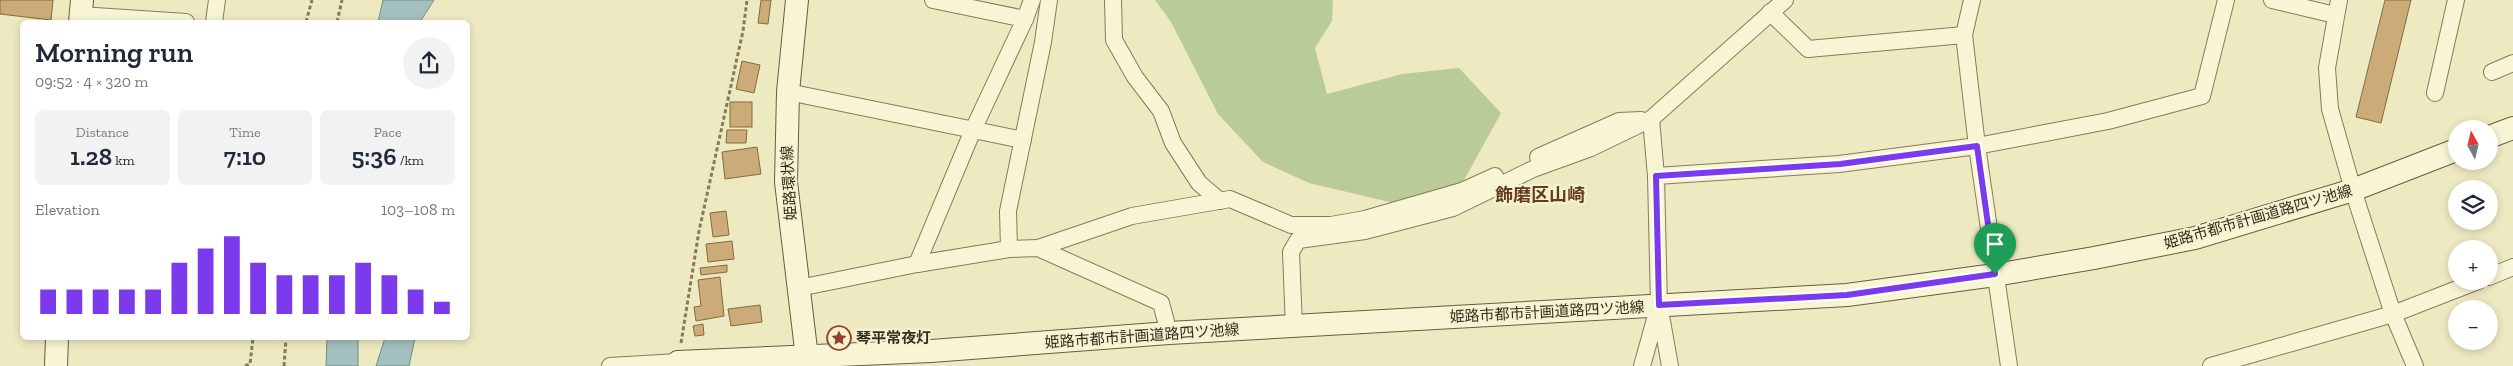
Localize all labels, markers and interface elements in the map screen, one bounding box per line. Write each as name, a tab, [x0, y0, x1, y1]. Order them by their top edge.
text: Morning run	[35, 36, 193, 69]
button: share	[403, 37, 455, 89]
text: 09:52 · 4 × 320 m	[35, 72, 148, 91]
north arrow	[2448, 120, 2498, 170]
map controls	[2448, 120, 2498, 350]
text: Distance	[76, 124, 129, 141]
text: Time	[229, 124, 261, 141]
text: Pace	[374, 124, 402, 141]
text: 1.28	[70, 141, 112, 171]
text: 7:10	[224, 141, 266, 171]
text: 5:36	[351, 141, 397, 171]
street label: 姫路環状線	[778, 145, 800, 221]
text: km	[112, 152, 135, 169]
text: /km	[397, 152, 424, 169]
button: layers	[2448, 180, 2498, 230]
street label: 姫路市都市計画道路四ツ池線	[2162, 181, 2354, 253]
district label: 飾磨区山崎	[1495, 184, 1585, 206]
text: Elevation	[35, 200, 100, 219]
text: 103–108 m	[381, 200, 455, 219]
pin	[1974, 223, 2016, 274]
icon: arrive	[1981, 230, 2009, 258]
button: +	[2448, 240, 2498, 290]
street label: 姫路市都市計画道路四ツ池線	[1449, 298, 1645, 326]
button: −	[2448, 300, 2498, 350]
street label: 姫路市都市計画道路四ツ池線	[1044, 320, 1240, 352]
place icon: 琴平常夜灯	[826, 325, 852, 351]
place label: 琴平常夜灯	[856, 329, 931, 347]

